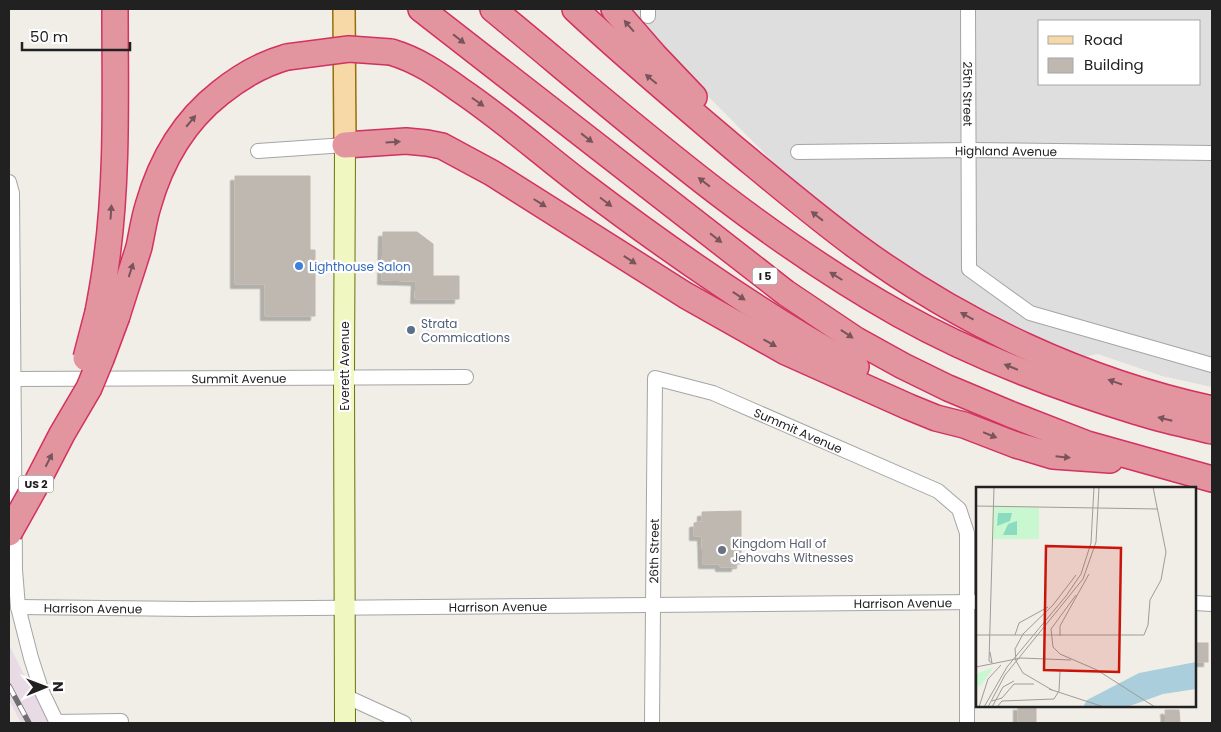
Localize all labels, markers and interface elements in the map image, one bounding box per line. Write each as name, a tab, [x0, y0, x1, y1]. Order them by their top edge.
scale bar	[22, 20, 130, 52]
legend	[1038, 20, 1201, 85]
one-way arrow	[623, 21, 635, 33]
text: 50 m	[30, 26, 68, 47]
text: Road	[1084, 29, 1123, 50]
one-way arrow	[452, 33, 465, 44]
text: Building	[1084, 54, 1144, 75]
street label: 25th Street	[960, 62, 977, 126]
one-way arrow	[645, 73, 658, 84]
one-way arrow	[471, 97, 485, 107]
one-way arrow	[185, 115, 197, 127]
one-way arrow	[581, 133, 594, 144]
one-way arrow	[386, 137, 402, 145]
street label: Highland Avenue	[955, 141, 1057, 160]
one-way arrow	[697, 177, 711, 187]
one-way arrow	[599, 197, 612, 208]
one-way arrow	[534, 198, 547, 207]
one-way arrow	[107, 204, 115, 220]
one-way arrow	[810, 211, 824, 221]
one-way arrow	[709, 233, 722, 244]
one-way arrow	[624, 255, 637, 265]
place label: Lighthouse Salon	[309, 258, 411, 275]
marker: Lighthouse Salon	[293, 260, 305, 272]
one-way arrow	[128, 262, 136, 277]
road number: I 5	[752, 268, 778, 284]
one-way arrow	[829, 272, 843, 281]
one-way arrow	[732, 291, 745, 301]
one-way arrow	[959, 312, 974, 320]
place label: Strata Commications	[421, 315, 510, 346]
street label: Everett Avenue	[336, 321, 353, 411]
marker: Strata Commications	[405, 324, 417, 336]
one-way arrow	[840, 329, 854, 339]
one-way arrow	[763, 339, 777, 347]
one-way arrow	[1004, 363, 1018, 371]
street label: Summit Avenue	[191, 369, 287, 387]
one-way arrow	[1107, 378, 1122, 386]
street label: Summit Avenue	[751, 403, 845, 457]
one-way arrow	[1157, 415, 1172, 423]
one-way arrow	[983, 431, 998, 439]
one-way arrow	[45, 453, 53, 467]
one-way arrow	[1055, 453, 1071, 461]
road number: US 2	[18, 476, 54, 492]
inset map	[976, 487, 1196, 707]
street label: 26th Street	[645, 518, 662, 584]
place label: Kingdom Hall of Jehovahs Witnesses	[732, 535, 854, 566]
marker: Kingdom Hall of Jehovahs Witnesses	[716, 544, 728, 556]
street label: Harrison Avenue	[854, 594, 952, 612]
street label: Harrison Avenue	[449, 597, 547, 615]
street label: Harrison Avenue	[44, 599, 142, 617]
north arrow	[20, 662, 70, 712]
text: N	[48, 681, 68, 692]

